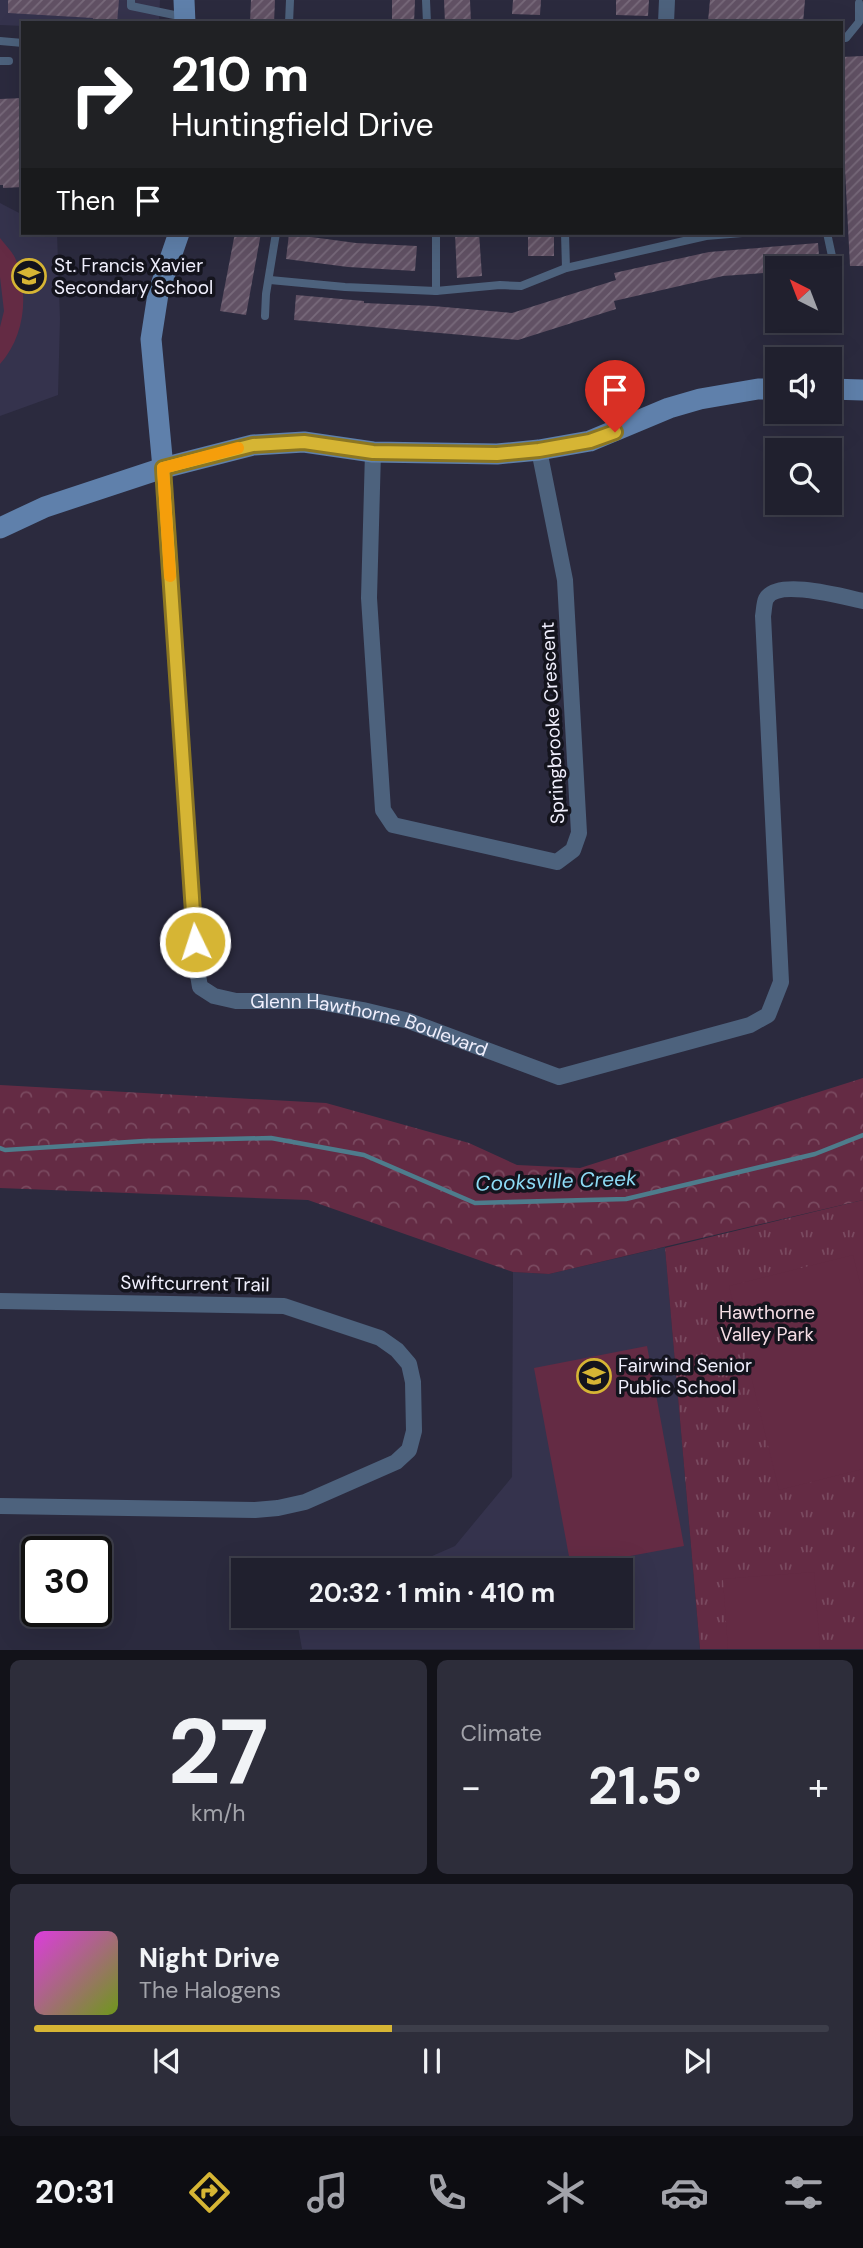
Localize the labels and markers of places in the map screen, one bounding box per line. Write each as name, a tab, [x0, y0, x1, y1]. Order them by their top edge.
place label: St. Francis Xavier Secondary School	[54, 253, 213, 300]
school or university icon: St. Francis Xavier Secondary School	[10, 257, 48, 295]
pin	[585, 360, 645, 432]
place label: Fairwind Senior Public School	[618, 1353, 752, 1400]
school or university icon: Fairwind Senior Public School	[575, 1357, 613, 1395]

